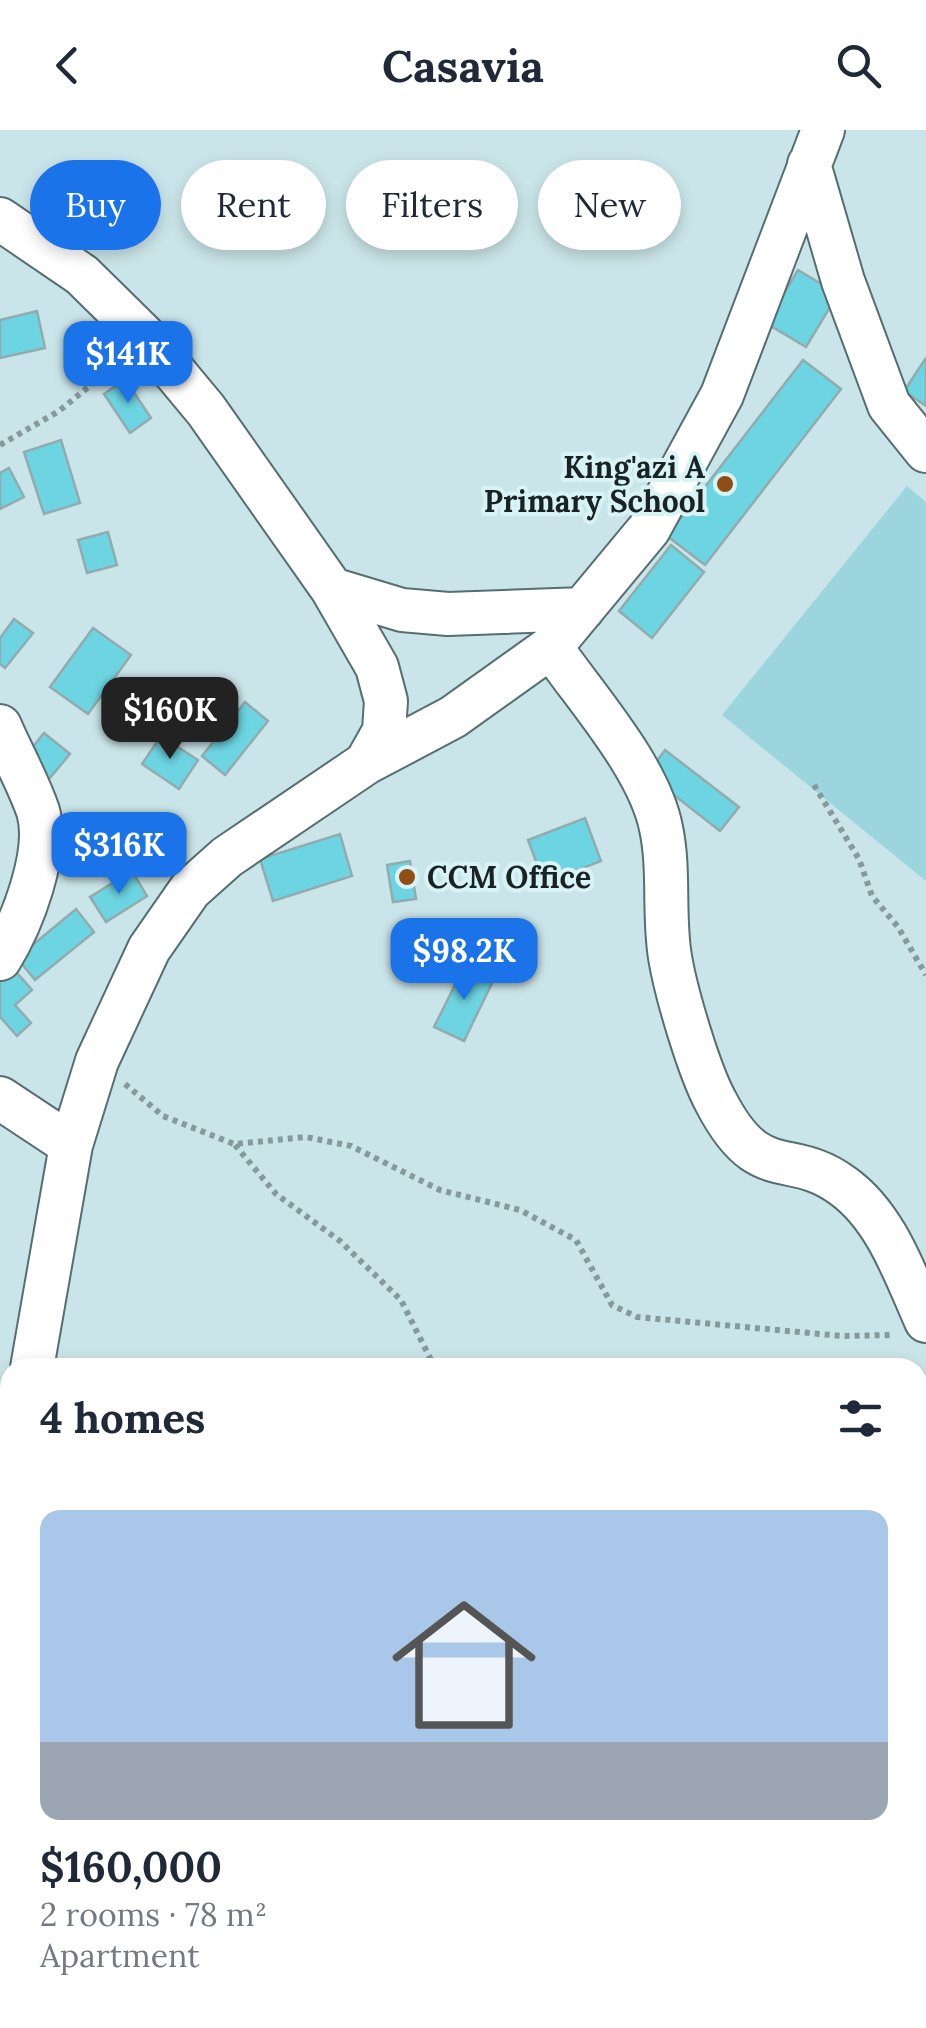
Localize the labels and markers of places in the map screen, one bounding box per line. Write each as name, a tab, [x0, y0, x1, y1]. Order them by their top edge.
pin: $141K	[58, 321, 198, 406]
place label: King'azi A Primary School	[484, 448, 705, 521]
marker: King'azi A Primary School	[714, 473, 736, 495]
pin: $160K	[100, 677, 240, 762]
pin: $316K	[49, 812, 189, 897]
place label: CCM Office	[427, 858, 591, 896]
marker: CCM Office	[396, 866, 418, 888]
pin: $98.2K	[383, 918, 545, 1003]

